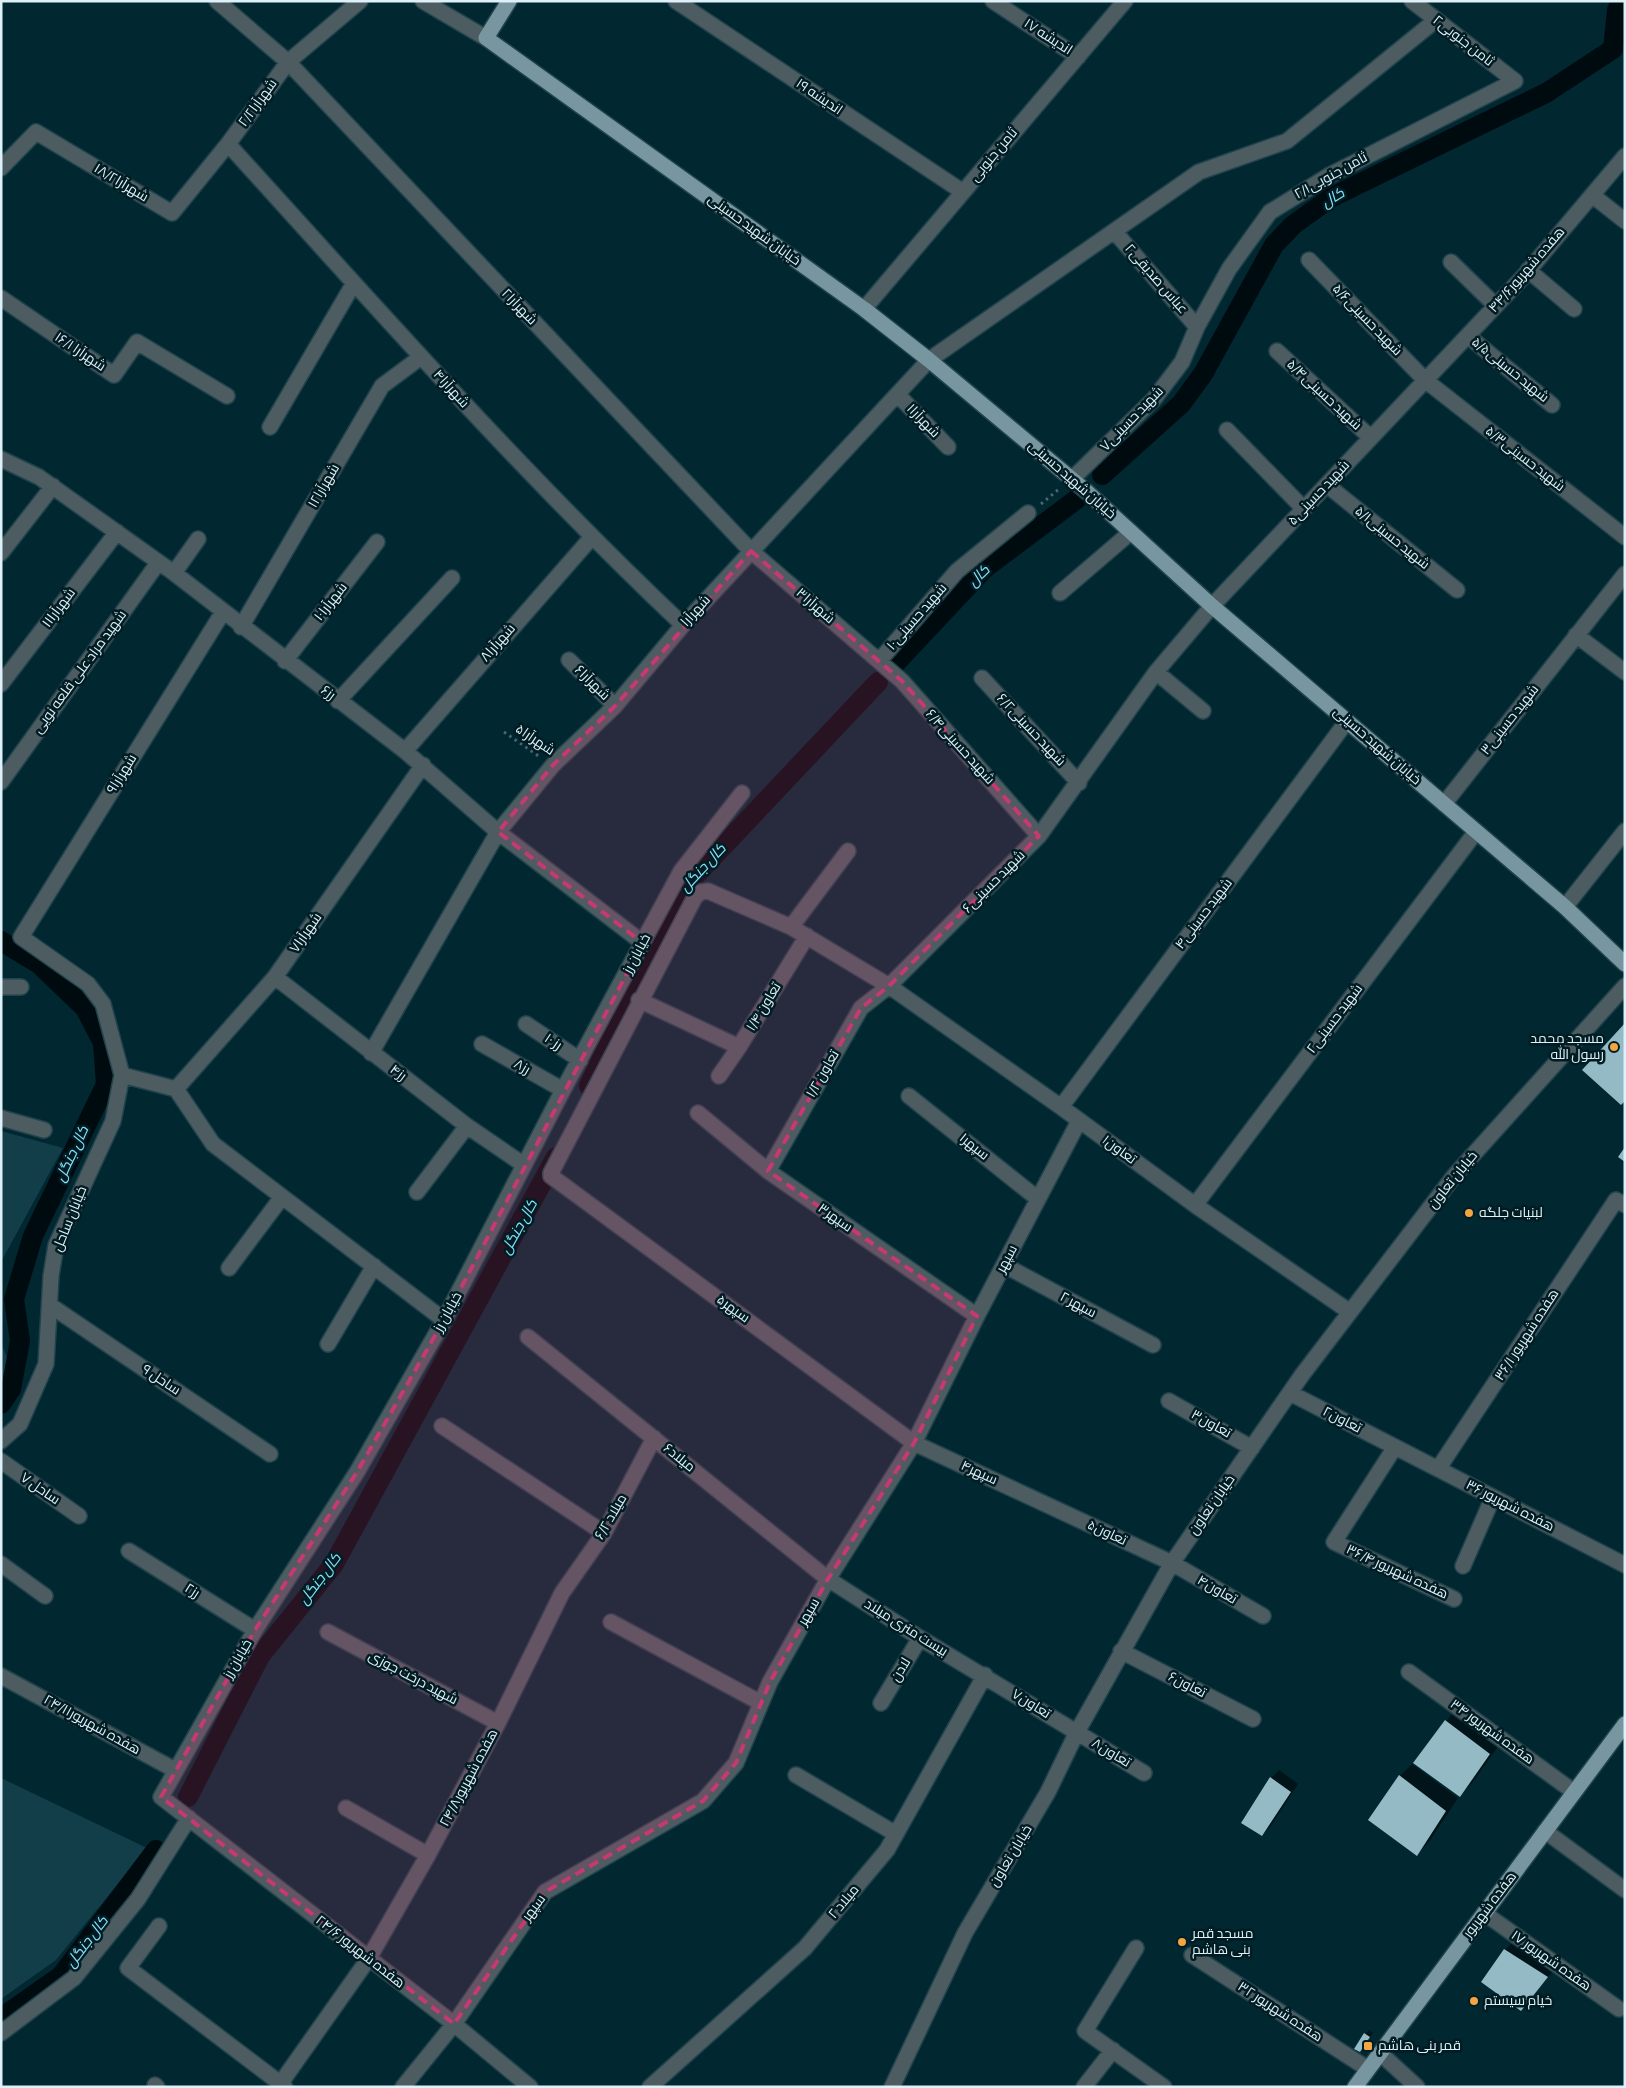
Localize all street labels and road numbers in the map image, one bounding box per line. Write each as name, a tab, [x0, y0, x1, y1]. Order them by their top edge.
street label: ثامن جنوبی۲	[1430, 13, 1496, 69]
street label: اندیشه ۱۷	[1021, 16, 1075, 58]
street label: شهرآرا۲/۲	[235, 76, 280, 129]
street label: اندیشه ۱۹	[793, 76, 845, 118]
street label: ثامن جنوبی	[968, 125, 1020, 184]
street label: ثامن جنوبی۲/۱	[1292, 150, 1370, 202]
street label: شهرآرا۱۸/۲	[91, 161, 151, 205]
street label: خیابان شهید حسینی	[705, 192, 803, 268]
street label: هفده شهریور۴۴/۶	[1486, 225, 1568, 315]
street label: عباس صدیقی۲	[1122, 241, 1190, 317]
street label: شهید حسینی۵/۶	[1329, 282, 1405, 358]
street label: شهرآرا۲	[499, 286, 540, 328]
street label: شهرآرا ۱۶/۱	[52, 329, 108, 374]
street label: شهید حسینی۵/۵	[1469, 335, 1551, 405]
street label: شهید حسینی۵/۴	[1284, 357, 1364, 433]
street label: شهرآرا۴	[431, 367, 472, 411]
street label: شهید حسینی۷	[1098, 384, 1166, 454]
street label: شهرآرا۱	[904, 401, 943, 440]
street label: شهید حسینی۵/۳	[1483, 424, 1567, 494]
street label: خیابان شهید حسینی	[1026, 438, 1118, 522]
street label: شهید حسینی۵	[1286, 458, 1352, 528]
street label: شهرآرا۱۲	[305, 461, 342, 510]
street label: شهید حسینی۵/۱	[1352, 504, 1432, 572]
street label: شهرآرا۱۰	[311, 580, 350, 624]
street label: شهید حسینی۱۰	[884, 581, 950, 653]
street label: شهرآرا۱۱	[39, 585, 78, 630]
street label: شهرآرا۳	[793, 585, 837, 626]
street label: شهرآرا	[678, 592, 713, 629]
street label: شهید مراد علی قلعه نویی	[31, 608, 129, 736]
street label: شهرآرا۸	[477, 621, 518, 665]
street label: شهرآرا۶	[572, 662, 613, 703]
street label: شهید حسینی۳	[1478, 682, 1542, 758]
street label: رز۶	[318, 683, 338, 703]
street label: شهید حسینی۶/۲	[994, 691, 1068, 769]
street label: خیابان شهید حسینی	[1331, 704, 1423, 788]
street label: شهید حسینی۶/۴	[923, 707, 997, 787]
street label: شهرآرا۵	[513, 721, 558, 758]
street label: شهرآرا۹	[104, 751, 139, 796]
street label: شهید حسینی۶	[960, 848, 1028, 916]
street label: شهید حسینی۴	[1173, 876, 1235, 952]
street label: شهرآرا۷	[287, 910, 325, 955]
street label: خیابان رز	[620, 932, 653, 977]
street label: تعاون ۱/۴	[744, 980, 784, 1034]
street label: شهید حسینی۲	[1305, 982, 1365, 1056]
street label: رز ۱۰	[542, 1031, 564, 1053]
street label: تعاون ۱/۲	[804, 1048, 842, 1100]
street label: رز۸	[512, 1057, 532, 1077]
street label: رز۴	[387, 1062, 409, 1084]
street label: سپهر۱	[955, 1131, 991, 1165]
street label: تعاون۱	[1099, 1133, 1139, 1167]
street label: خیابان تعاون	[1426, 1149, 1480, 1211]
street label: خیابان ساحل	[51, 1184, 89, 1254]
street label: سپهر۳	[814, 1201, 855, 1236]
street label: سپهر	[994, 1243, 1022, 1277]
street label: هفده شهریور ۳۶/۱	[1492, 1287, 1562, 1383]
street label: خیابان رز	[431, 1290, 465, 1335]
street label: سپهر ۲	[1057, 1290, 1098, 1322]
street label: سپهر۵	[713, 1293, 752, 1327]
street label: ساحل ۹	[139, 1362, 183, 1398]
street label: تعاون۲	[1321, 1404, 1364, 1436]
street label: تعاون۳	[1189, 1407, 1234, 1441]
street label: میلاد۶	[661, 1441, 697, 1475]
street label: سپهر۴	[958, 1459, 999, 1489]
street label: ساحل ۷	[18, 1471, 62, 1507]
street label: خیابان تعاون	[1186, 1473, 1238, 1537]
street label: هفده شهریور ۳۶	[1464, 1478, 1556, 1534]
street label: میلاد ۶/۲	[593, 1492, 629, 1542]
street label: تعاون۵	[1085, 1518, 1129, 1548]
street label: هفده شهریور ۳۶/۴	[1344, 1542, 1450, 1602]
street label: تعاون۴	[1195, 1573, 1239, 1607]
street label: رز۲	[182, 1581, 202, 1601]
street label: سپهر	[795, 1596, 824, 1630]
street label: بیست متری میلاد	[862, 1597, 950, 1659]
street label: خیابان رز	[221, 1637, 255, 1682]
street label: شهید درخت جوزی	[366, 1649, 460, 1707]
street label: لادن	[889, 1656, 913, 1684]
street label: تعاون۶	[1166, 1670, 1208, 1701]
street label: تعاون۷	[1009, 1687, 1053, 1721]
street label: هفده شهریور۲۴/۱۱	[41, 1693, 143, 1757]
street label: هفده شهریور ۳۴	[1448, 1697, 1536, 1767]
street label: هفده شهریور۲۴/۸	[437, 1727, 501, 1829]
street label: تعاون۸	[1089, 1736, 1133, 1770]
street label: خیابان تعاون	[987, 1823, 1035, 1889]
street label: هفده شهریور	[1460, 1869, 1519, 1941]
street label: میلاد ۲	[826, 1883, 862, 1921]
street label: سپهر	[519, 1892, 550, 1926]
street label: هفده شهریور ۲۴/۶	[313, 1913, 407, 1991]
street label: هفده شهریور ۱۷	[1508, 1928, 1594, 1994]
street label: هفده شهریور ۳۲	[1235, 1980, 1325, 2044]

